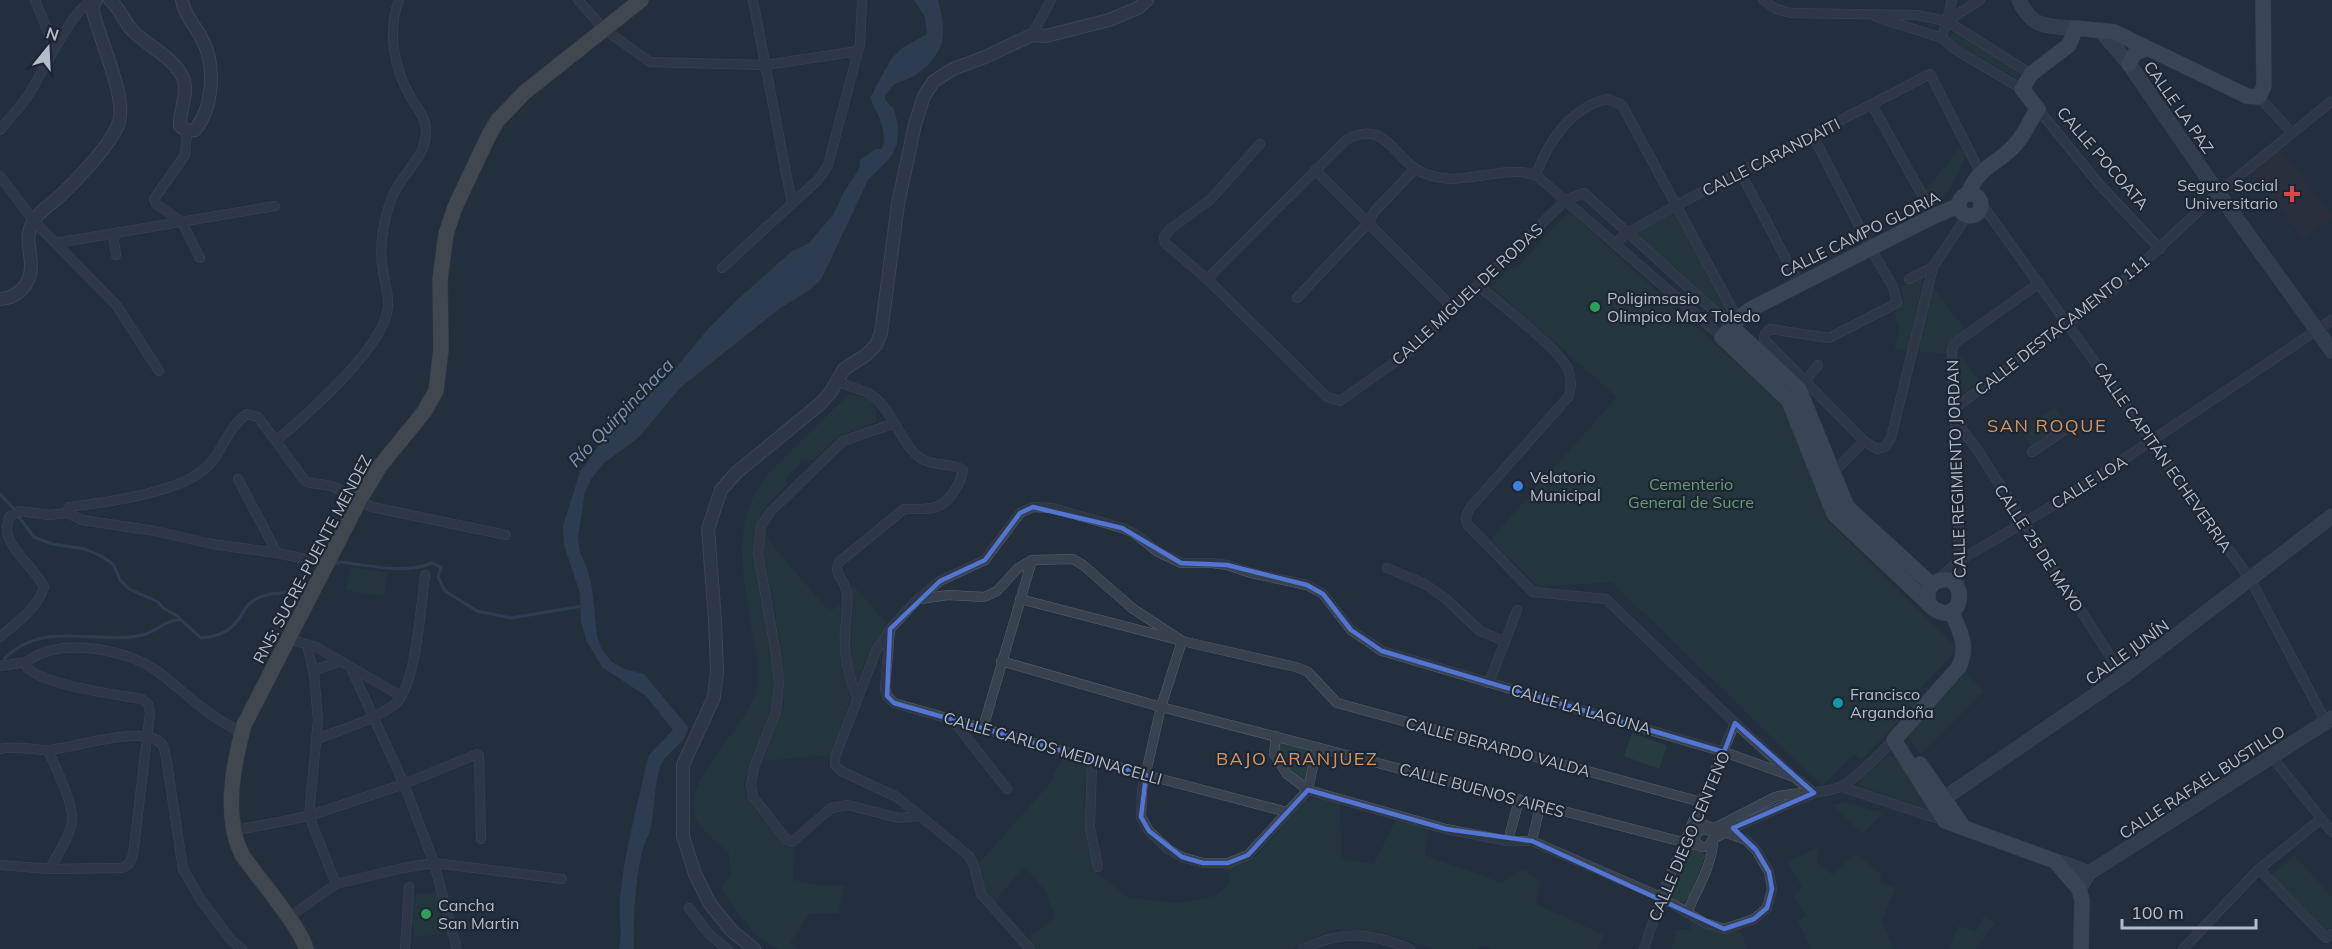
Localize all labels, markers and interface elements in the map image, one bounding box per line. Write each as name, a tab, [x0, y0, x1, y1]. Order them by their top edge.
north arrow	[18, 18, 78, 78]
text: N	[44, 22, 61, 45]
street label: CALLE LA PAZ	[2140, 57, 2218, 157]
street label: CALLE POCOATA	[2053, 103, 2153, 214]
street label: CALLE CARANDAITI	[1699, 114, 1843, 200]
place label: Seguro Social Universitario	[2177, 175, 2278, 213]
marker: Seguro Social Universitario	[2283, 185, 2301, 203]
street label: CALLE CAMPO GLORIA	[1777, 186, 1943, 281]
street label: CALLE MIGUEL DE RODAS	[1387, 219, 1547, 369]
street label: CALLE DESTACAMENTO 111	[1971, 251, 2153, 399]
place label: Poligimsasio Olimpico Max Toledo	[1607, 288, 1760, 326]
marker: Poligimsasio Olimpico Max Toledo	[1588, 300, 1602, 314]
water label: Río Quirpinchaca	[563, 353, 678, 472]
street label: CALLE CAPITÁN ECHEVERRIA	[2090, 358, 2236, 556]
street label: CALLE REGIMIENTO JORDAN	[1942, 359, 1970, 579]
district label: SAN ROQUE	[1987, 414, 2107, 437]
street label: RN5: SUCRE-PUENTE MENDEZ	[248, 451, 376, 667]
street label: CALLE LOA	[2047, 451, 2131, 513]
place label: Velatorio Municipal	[1530, 467, 1601, 505]
park label: Cementerio General de Sucre	[1628, 474, 1754, 512]
marker: Velatorio Municipal	[1511, 479, 1525, 493]
street label: CALLE 25 DE MAYO	[1990, 480, 2088, 616]
street label: CALLE JUNÍN	[2081, 615, 2173, 689]
street label: CALLE LA LAGUNA	[1509, 679, 1654, 739]
place label: Francisco Argandoña	[1850, 684, 1934, 722]
marker: Francisco Argandoña	[1831, 696, 1845, 710]
street label: CALLE CARLOS MEDINACELLI	[941, 707, 1165, 789]
street label: CALLE BERARDO VALDA	[1404, 713, 1593, 781]
street label: CALLE RAFAEL BUSTILLO	[2115, 721, 2289, 843]
district label: BAJO ARANJUEZ	[1216, 747, 1378, 770]
street label: CALLE DIEGO CENTENO	[1644, 748, 1734, 924]
street label: CALLE BUENOS AIRES	[1397, 758, 1567, 822]
scale bar	[2122, 892, 2256, 930]
place label: Cancha San Martin	[438, 895, 519, 933]
text: 100 m	[2131, 901, 2184, 924]
marker: Cancha San Martin	[419, 907, 433, 921]

